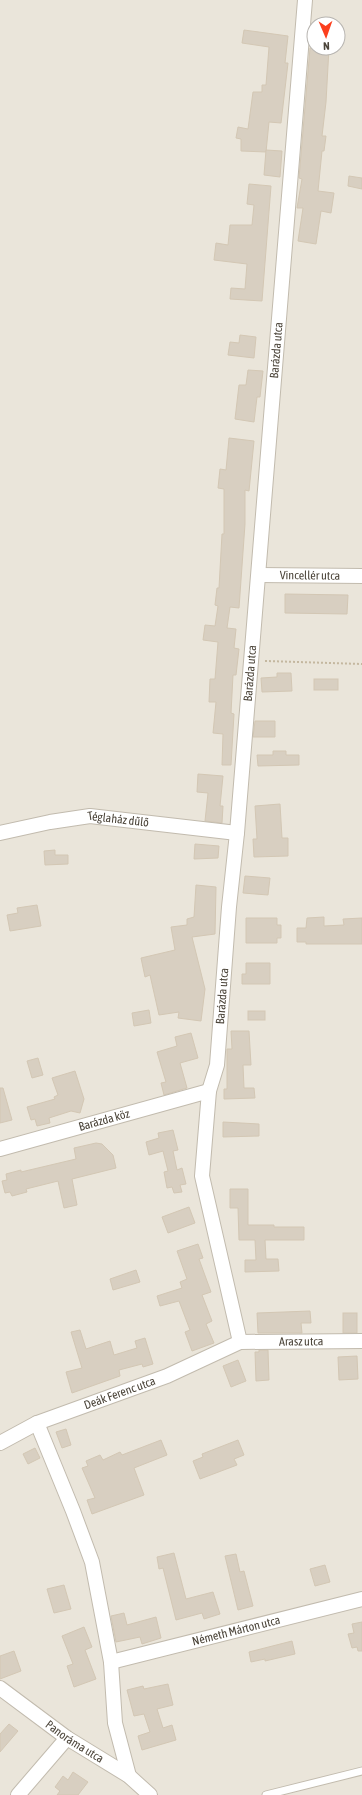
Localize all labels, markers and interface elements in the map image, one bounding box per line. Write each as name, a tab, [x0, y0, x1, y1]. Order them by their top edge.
north arrow	[306, 16, 346, 56]
text: N	[323, 40, 330, 52]
street label: Barázda utca	[267, 322, 286, 379]
street label: Vincellér utca	[280, 568, 340, 583]
street label: Barázda utca	[241, 644, 259, 702]
street label: Téglaház dűlő	[87, 809, 150, 830]
street label: Barázda utca	[213, 967, 231, 1025]
street label: Barázda köz	[77, 1106, 132, 1134]
street label: Arasz utca	[279, 1334, 323, 1349]
street label: Deák Ferenc utca	[82, 1374, 157, 1412]
street label: Németh Márton utca	[191, 1613, 282, 1648]
street label: Panoráma utca	[43, 1717, 106, 1766]

